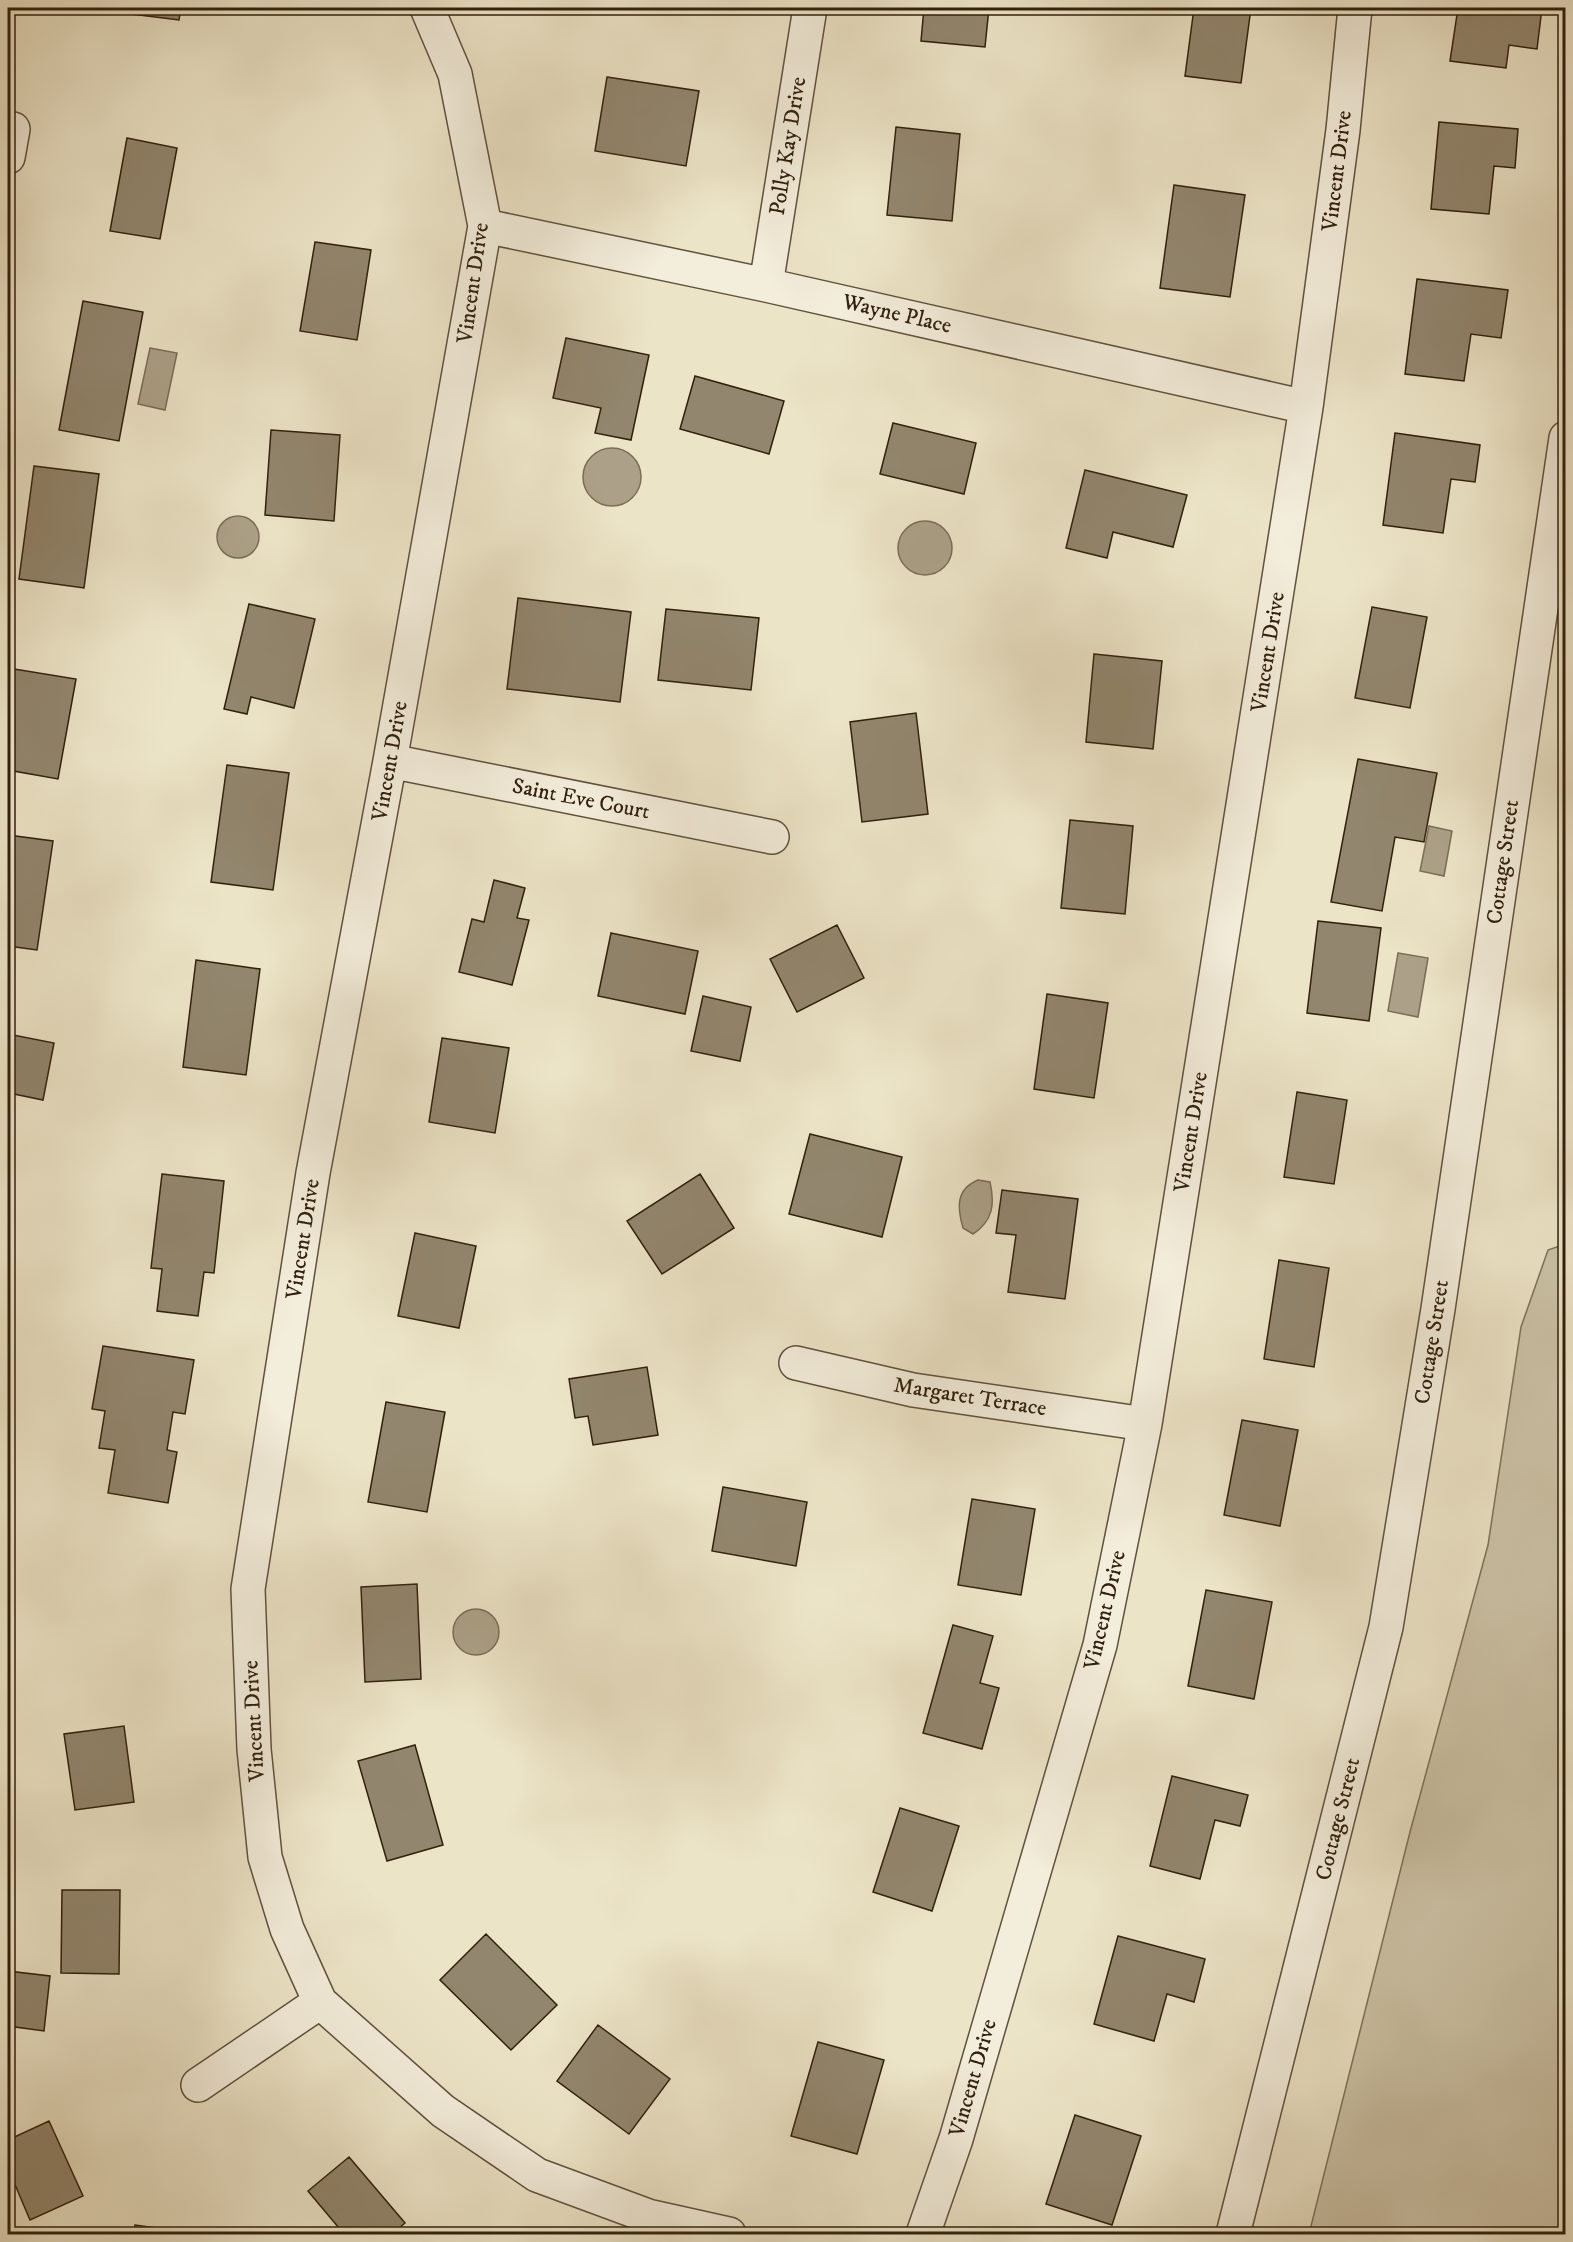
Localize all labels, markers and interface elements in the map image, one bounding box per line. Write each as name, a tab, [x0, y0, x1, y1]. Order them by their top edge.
street label: Polly Kay Drive	[764, 75, 812, 217]
street label: Vincent Drive	[1316, 109, 1358, 234]
street label: Vincent Drive	[451, 221, 495, 346]
street label: Wayne Place	[839, 288, 954, 340]
street label: Vincent Drive	[1245, 590, 1291, 715]
street label: Vincent Drive	[366, 699, 414, 824]
street label: Saint Eve Court	[510, 772, 652, 826]
street label: Cottage Street	[1481, 798, 1525, 926]
street label: Vincent Drive	[1168, 1070, 1214, 1195]
street label: Vincent Drive	[280, 1177, 326, 1302]
street label: Cottage Street	[1409, 1278, 1455, 1406]
street label: Margaret Terrace	[892, 1372, 1048, 1422]
street label: Vincent Drive	[1078, 1548, 1132, 1673]
street label: Vincent Drive	[237, 1660, 271, 1783]
street label: Cottage Street	[1310, 1755, 1366, 1883]
street label: Vincent Drive	[943, 2016, 1003, 2141]

